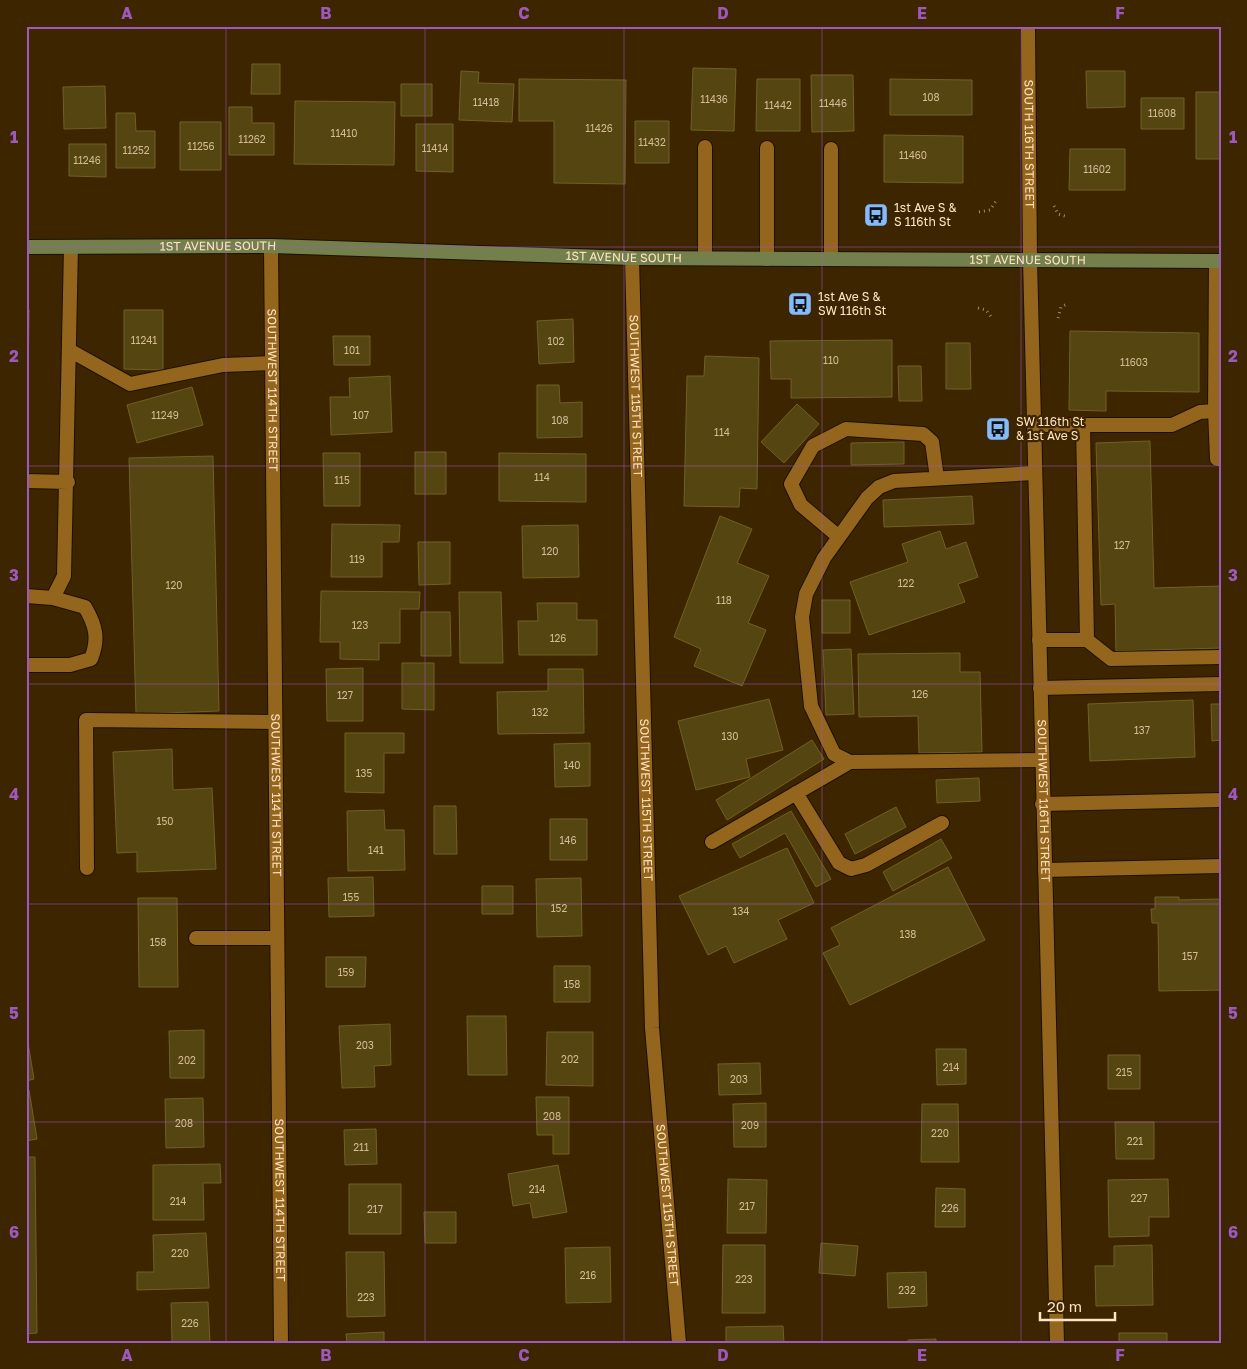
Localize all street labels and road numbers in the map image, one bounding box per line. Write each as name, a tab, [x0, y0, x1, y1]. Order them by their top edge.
street label: SOUTH 116TH STREET	[1021, 79, 1038, 209]
street label: 1ST AVENUE SOUTH	[160, 238, 276, 253]
street label: 1ST AVENUE SOUTH	[565, 248, 682, 265]
street label: 1ST AVENUE SOUTH	[970, 252, 1086, 267]
street label: SOUTHWEST 114TH STREET	[265, 309, 281, 472]
street label: SOUTHWEST 115TH STREET	[626, 315, 646, 478]
street label: SOUTHWEST 114TH STREET	[268, 714, 285, 877]
street label: SOUTHWEST 115TH STREET	[637, 718, 656, 882]
street label: SOUTHWEST 116TH STREET	[1034, 719, 1054, 883]
street label: SOUTHWEST 114TH STREET	[272, 1118, 288, 1282]
street label: SOUTHWEST 115TH STREET	[653, 1123, 682, 1287]

